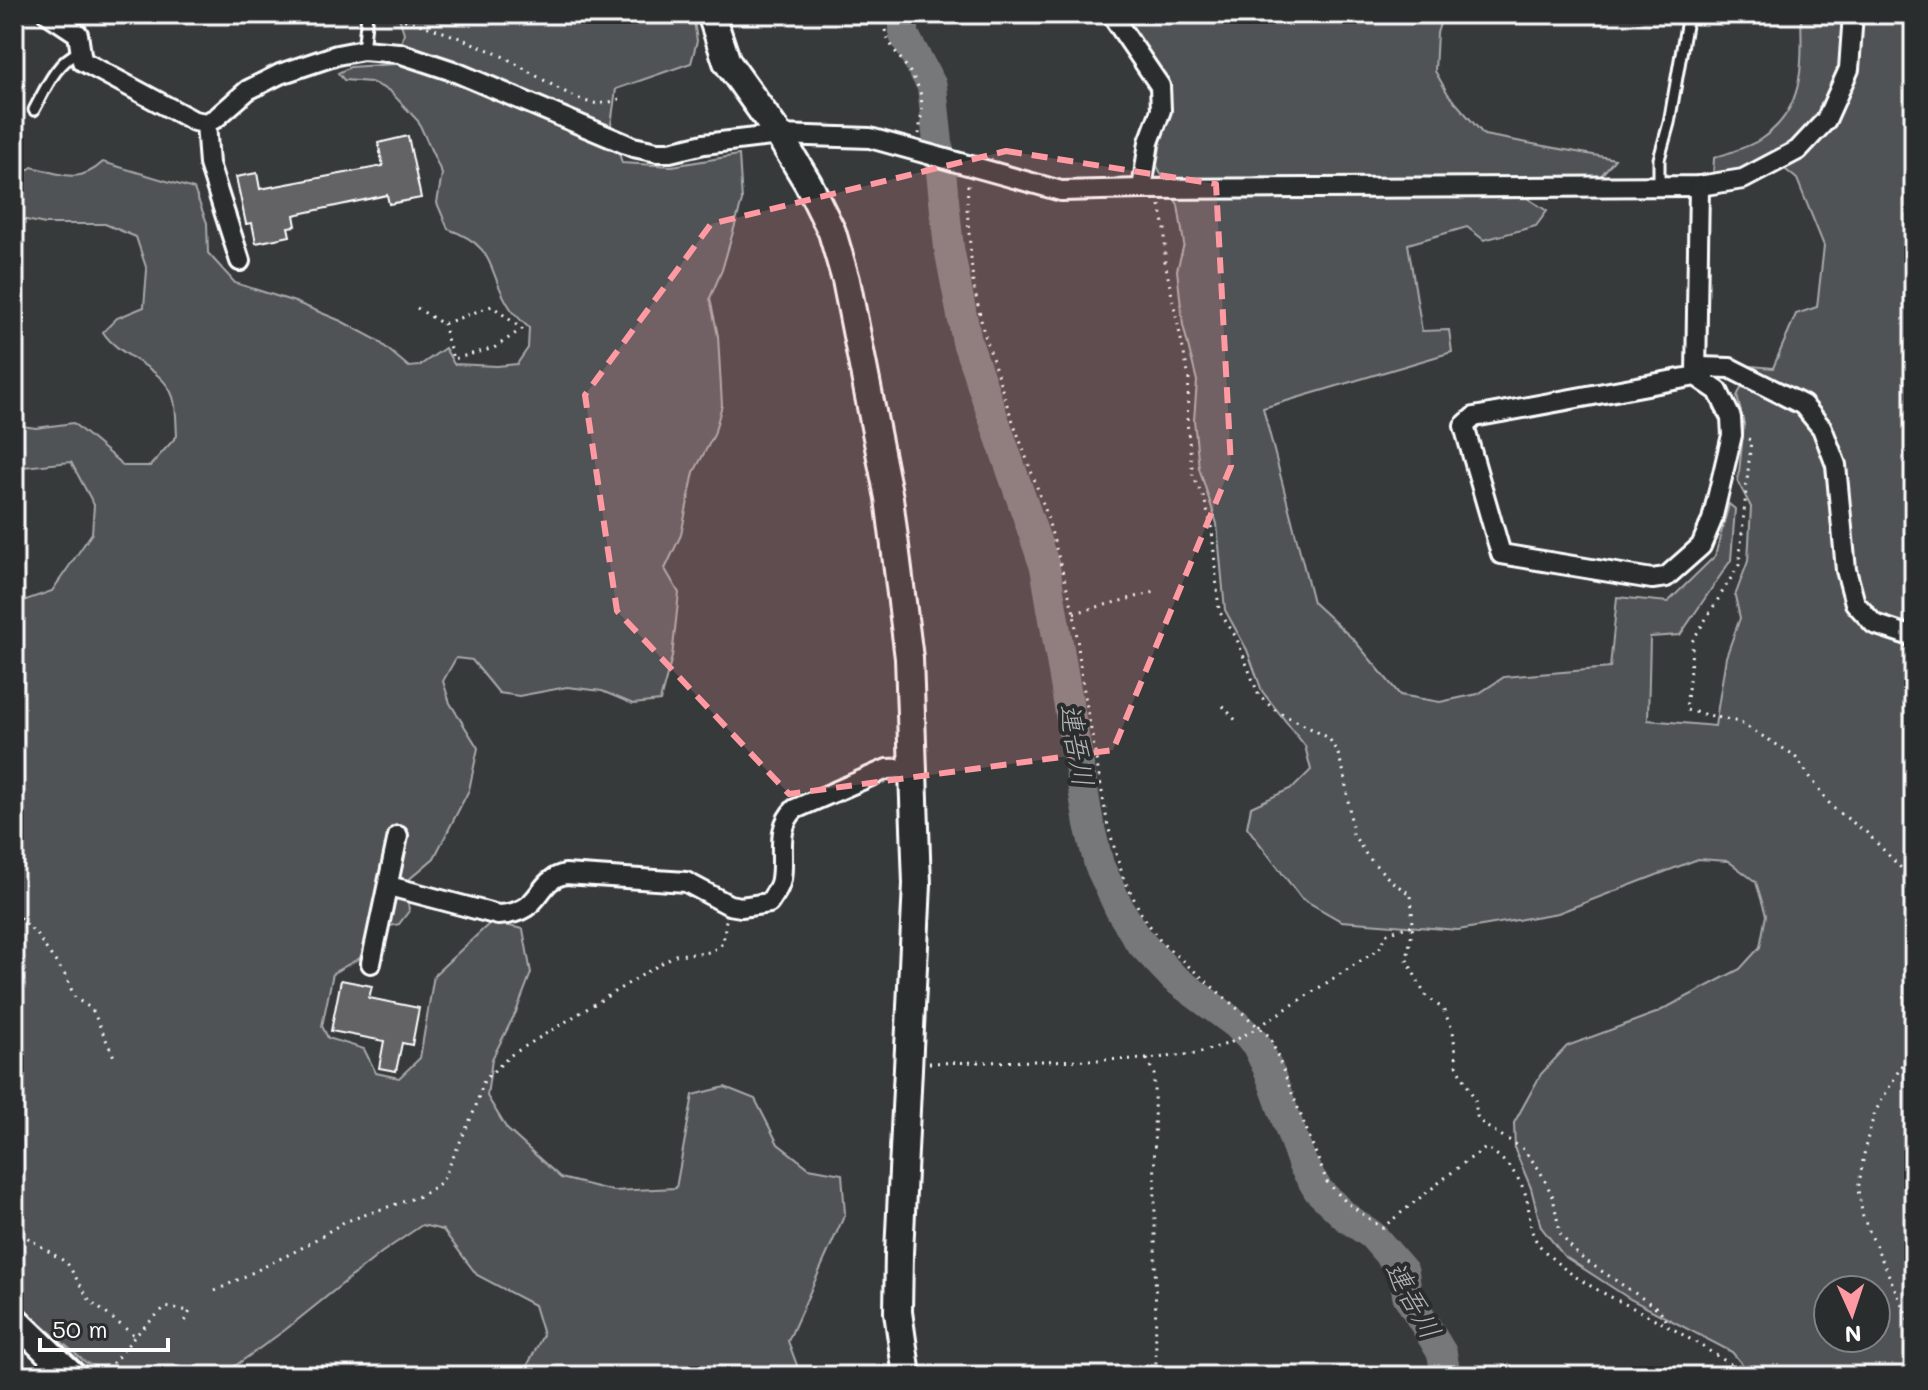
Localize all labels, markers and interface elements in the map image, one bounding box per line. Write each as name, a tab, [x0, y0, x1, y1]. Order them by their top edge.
water label: 連吾川	[1053, 700, 1103, 789]
water label: 連吾川	[1378, 1254, 1450, 1345]
north arrow	[1812, 1274, 1892, 1354]
scale bar	[40, 1302, 168, 1352]
text: 50 m	[52, 1313, 108, 1344]
text: N	[1844, 1320, 1862, 1349]

